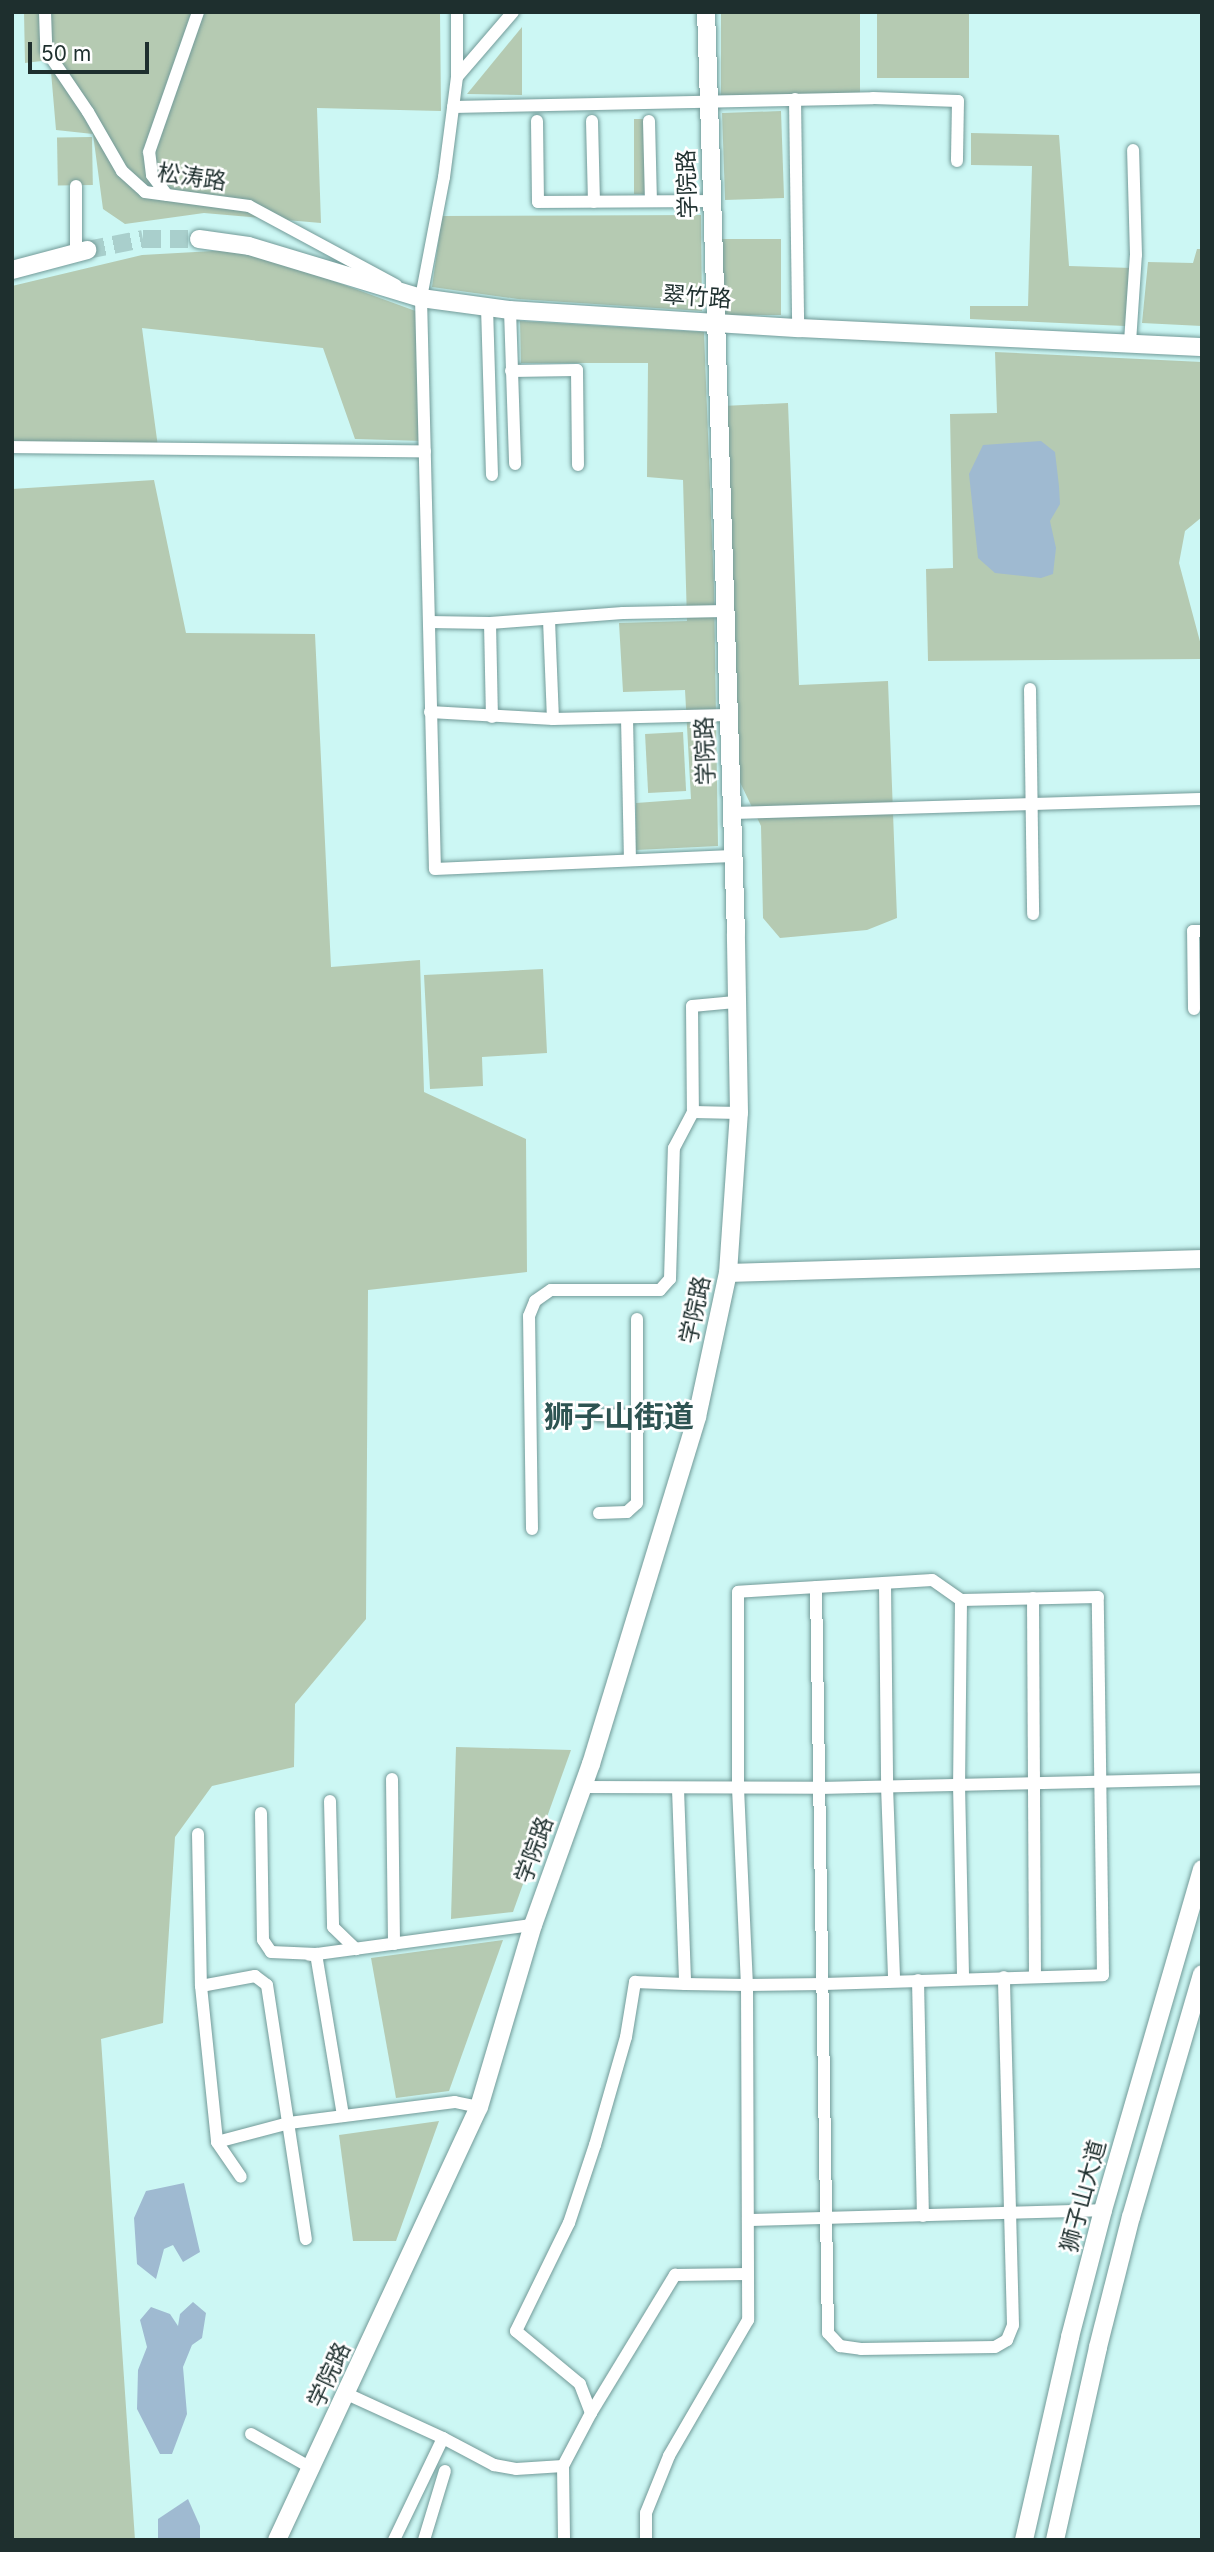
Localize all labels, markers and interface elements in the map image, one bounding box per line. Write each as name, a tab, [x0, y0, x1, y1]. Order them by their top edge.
scale bar	[32, 28, 152, 72]
text: 50 m	[41, 41, 91, 66]
street label: 学院路	[672, 149, 702, 219]
street label: 松涛路	[156, 159, 228, 195]
street label: 翠竹路	[662, 281, 732, 313]
street label: 学院路	[690, 716, 720, 786]
street label: 学院路	[674, 1273, 716, 1347]
district label: 狮子山街道	[544, 1398, 694, 1434]
street label: 学院路	[509, 1813, 559, 1887]
street label: 狮子山大道	[1055, 2137, 1111, 2255]
street label: 学院路	[302, 2338, 356, 2412]

